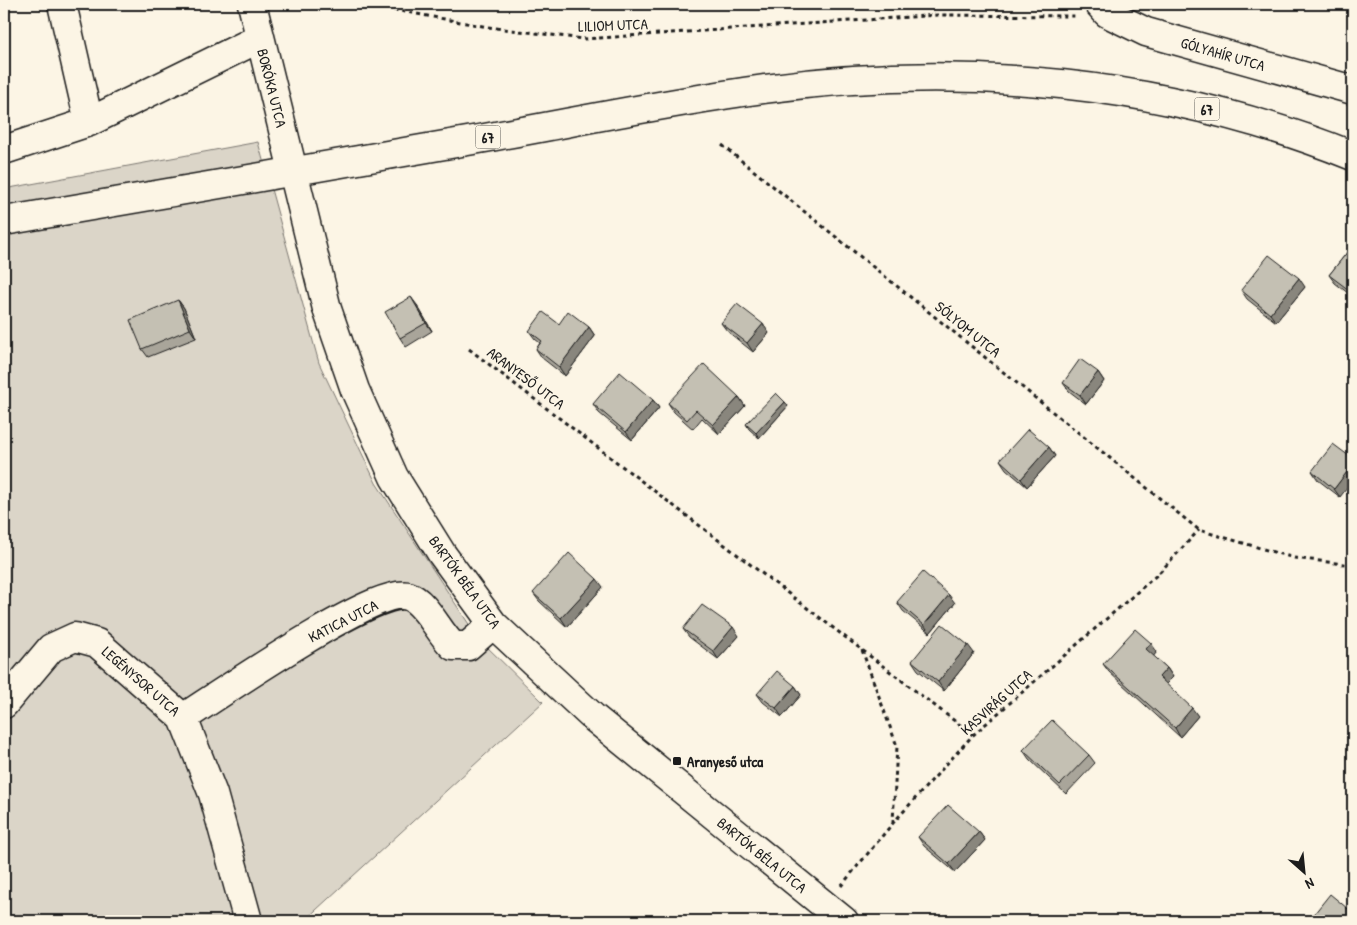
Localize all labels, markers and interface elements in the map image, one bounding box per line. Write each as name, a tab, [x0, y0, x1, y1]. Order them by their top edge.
street label: LILIOM UTCA	[578, 13, 649, 37]
street label: GÓLYAHÍR UTCA	[1178, 32, 1268, 76]
street label: BORÓKA UTCA	[252, 46, 292, 130]
road number: 67	[1194, 98, 1220, 120]
road number: 67	[476, 125, 500, 148]
street label: SÓLYOM UTCA	[931, 296, 1006, 362]
street label: ARANYESŐ UTCA	[483, 342, 570, 415]
street label: BARTÓK BÉLA UTCA	[424, 531, 506, 633]
street label: KATICA UTCA	[305, 594, 382, 647]
street label: LEGÉNYSOR UTCA	[98, 641, 185, 721]
street label: KASVIRÁG UTCA	[956, 664, 1037, 740]
place label: Aranyeső utca	[687, 751, 763, 773]
marker: Aranyeső utca	[671, 755, 683, 767]
street label: BARTÓK BÉLA UTCA	[713, 812, 812, 898]
north arrow	[1280, 848, 1330, 898]
text: N	[1302, 874, 1318, 894]

